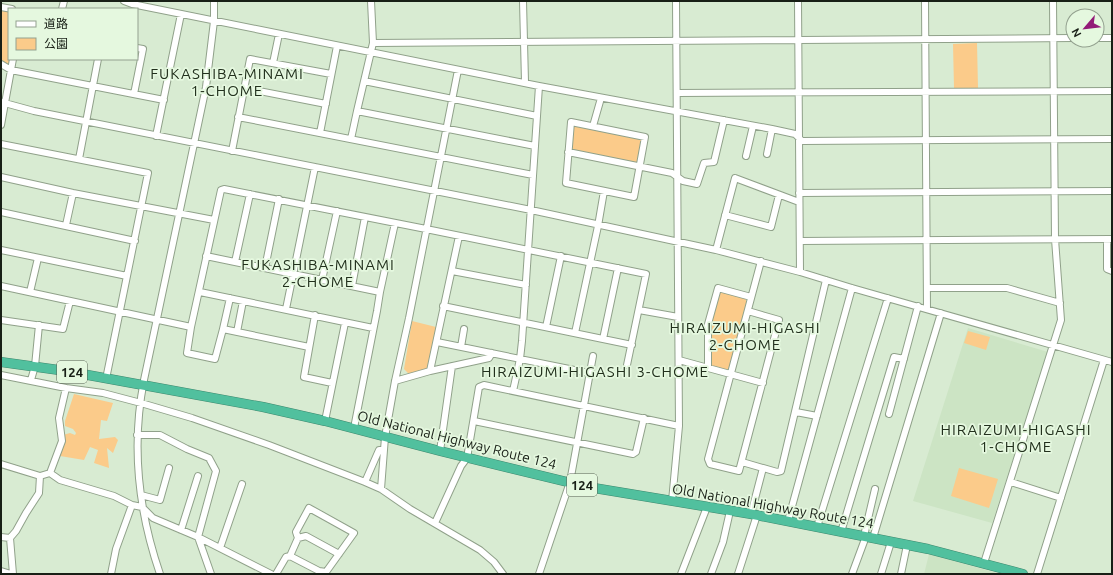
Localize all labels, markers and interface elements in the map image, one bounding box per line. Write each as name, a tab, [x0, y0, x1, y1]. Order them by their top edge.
legend	[8, 8, 138, 60]
north arrow	[1065, 8, 1105, 48]
text: 道路	[44, 17, 68, 30]
text: N	[1069, 26, 1083, 39]
text: 公園	[44, 37, 68, 50]
district label: FUKASHIBA-MINAMI 1-CHOME	[150, 65, 304, 99]
district label: FUKASHIBA-MINAMI 2-CHOME	[241, 256, 395, 290]
district label: HIRAIZUMI-HIGASHI 2-CHOME	[670, 319, 821, 353]
road number: 124	[57, 361, 87, 383]
district label: HIRAIZUMI-HIGASHI 3-CHOME	[481, 363, 709, 380]
street label: Old National Highway Route 124	[356, 408, 558, 473]
district label: HIRAIZUMI-HIGASHI 1-CHOME	[941, 421, 1092, 455]
road number: 124	[567, 474, 597, 496]
street label: Old National Highway Route 124	[671, 480, 875, 532]

